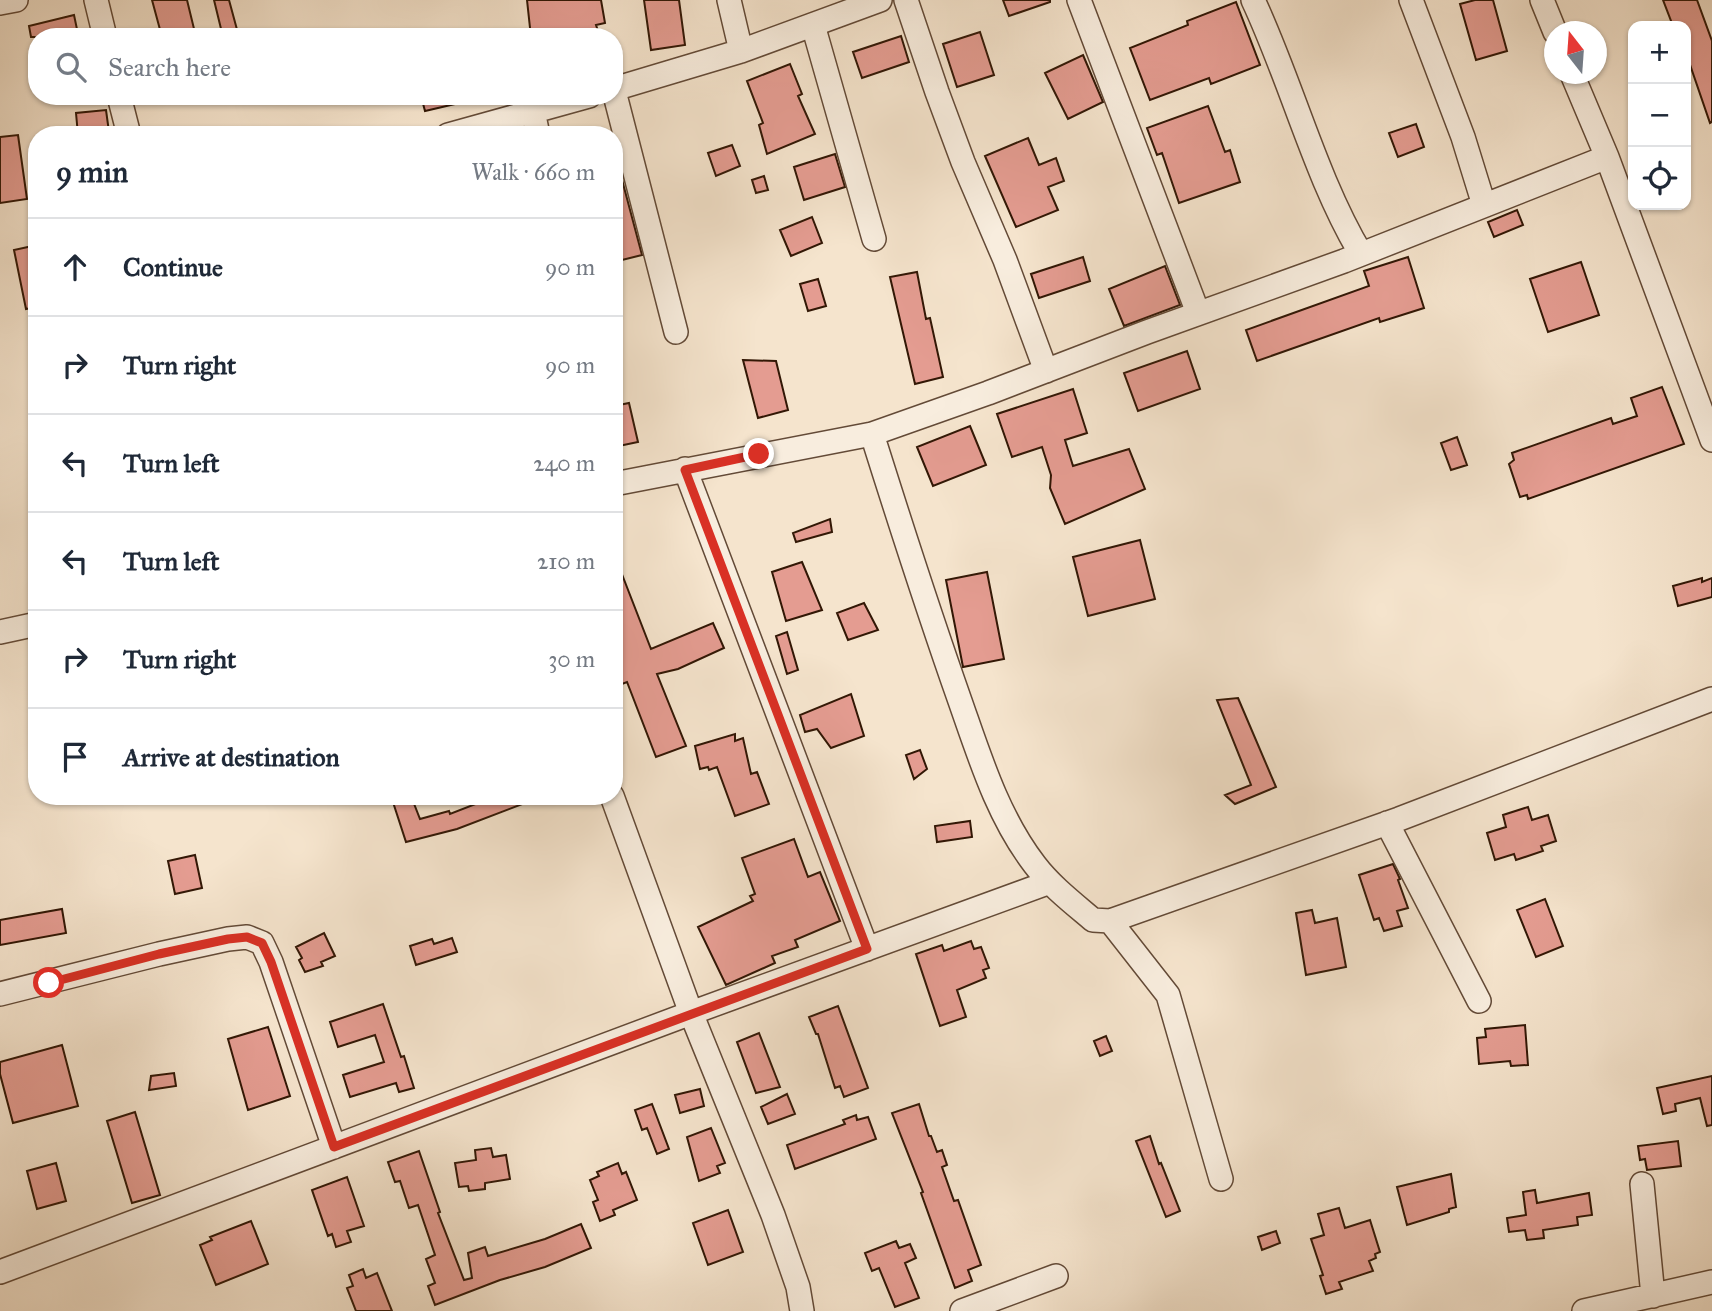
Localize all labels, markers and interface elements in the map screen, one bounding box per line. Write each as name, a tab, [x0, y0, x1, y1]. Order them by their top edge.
north arrow	[1544, 21, 1607, 84]
map controls	[1628, 21, 1691, 210]
button: +	[1628, 21, 1691, 84]
search box	[28, 28, 623, 105]
icon: search	[52, 48, 90, 86]
text: Search here	[108, 51, 231, 83]
button: −	[1628, 84, 1691, 147]
button: locate	[1628, 147, 1691, 210]
text: 9 min	[56, 154, 128, 190]
text: Walk · 660 m	[471, 158, 595, 186]
icon: ahead	[56, 248, 94, 286]
text: Continue	[123, 251, 223, 283]
text: 90 m	[545, 253, 595, 281]
icon: right	[56, 346, 94, 384]
text: Turn right	[123, 349, 236, 381]
text: 90 m	[545, 351, 595, 379]
route end	[743, 438, 774, 469]
icon: left	[56, 444, 94, 482]
text: Turn left	[123, 447, 219, 479]
text: 240 m	[533, 449, 595, 477]
icon: left	[56, 542, 94, 580]
text: Turn left	[123, 545, 219, 577]
text: 210 m	[537, 547, 595, 575]
icon: right	[56, 640, 94, 678]
text: Turn right	[123, 643, 236, 675]
text: 30 m	[548, 645, 595, 673]
icon: arrive	[56, 738, 94, 776]
text: Arrive at destination	[123, 741, 340, 773]
route start	[33, 967, 64, 998]

